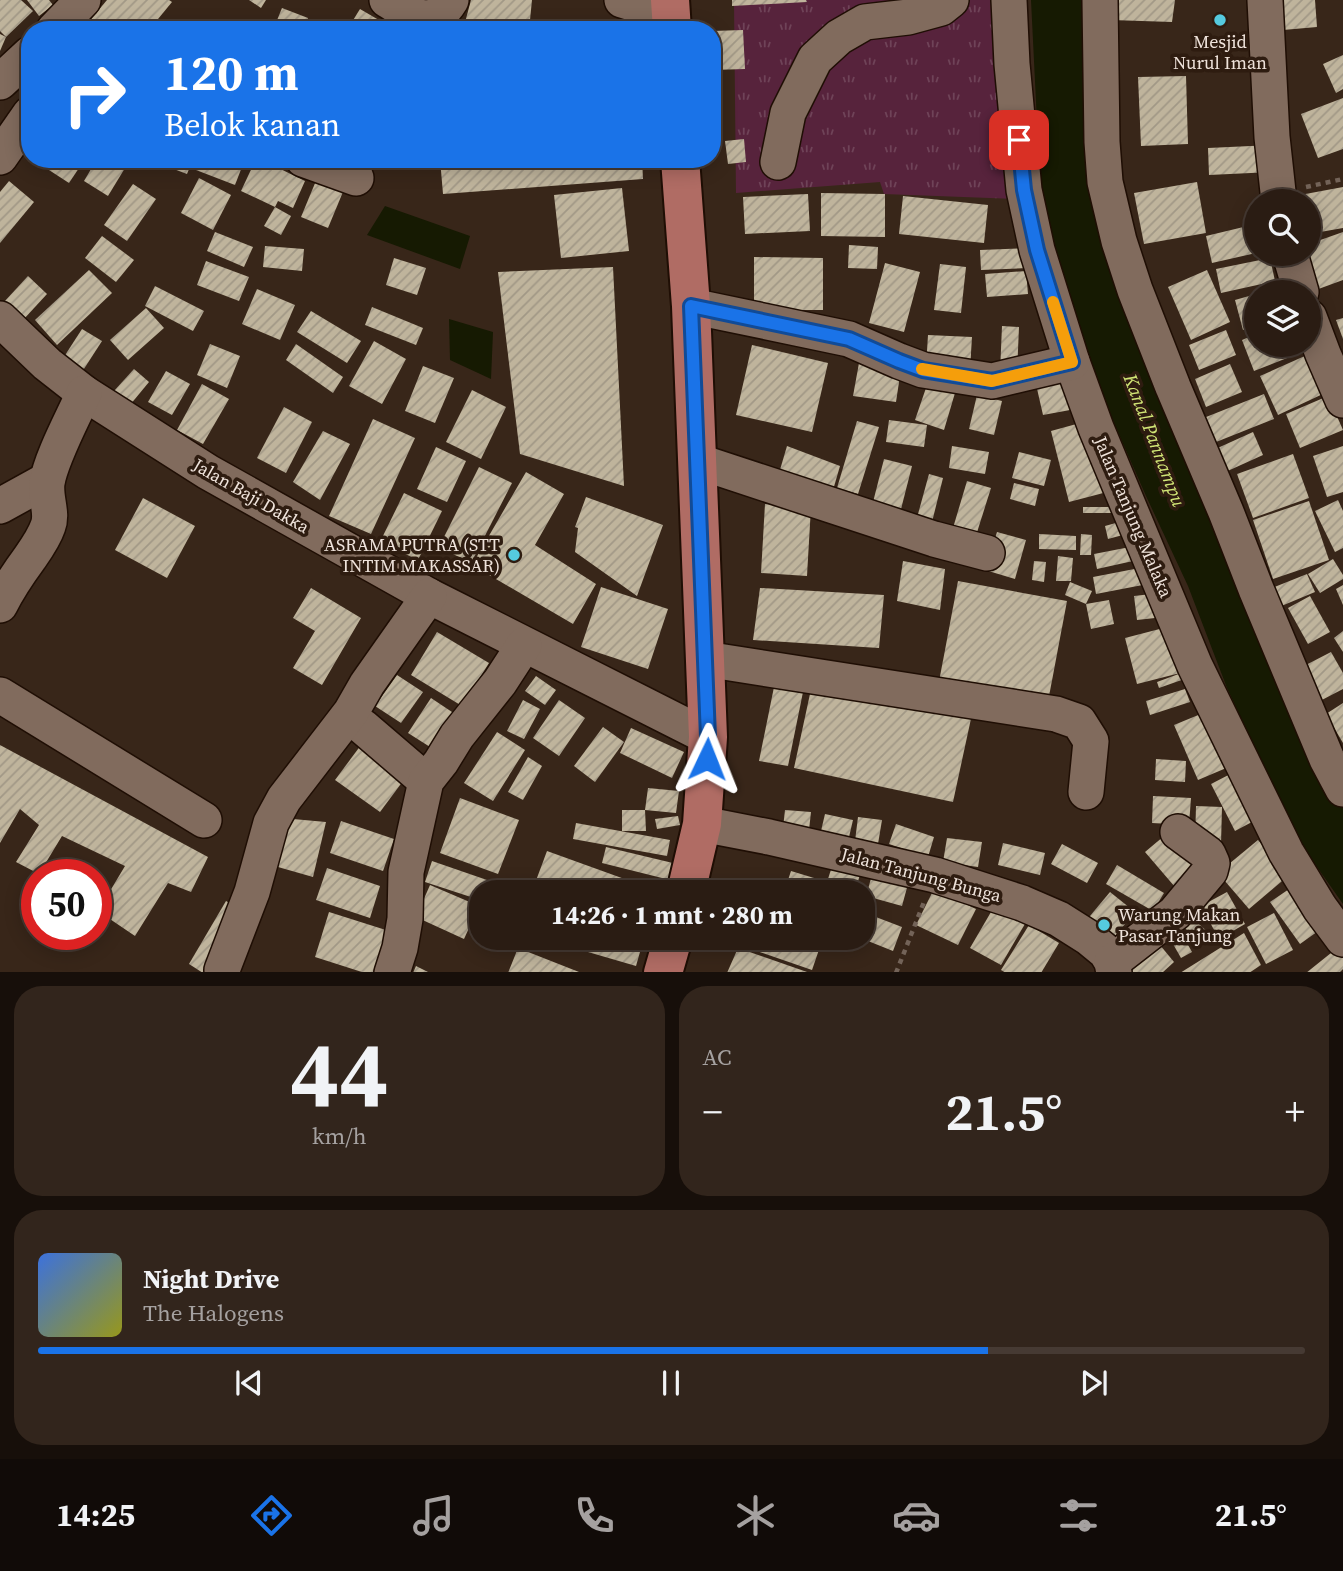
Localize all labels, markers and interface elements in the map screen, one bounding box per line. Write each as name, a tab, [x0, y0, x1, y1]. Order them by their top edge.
marker: Mesjid Nurul Iman	[1212, 12, 1228, 28]
place label: Mesjid Nurul Iman	[1173, 29, 1267, 75]
text: 120 m	[164, 39, 299, 106]
icon: right	[49, 49, 140, 140]
text: Belok kanan	[164, 103, 340, 147]
pin	[989, 110, 1049, 170]
icon: arrive	[1000, 121, 1038, 159]
map controls	[1244, 189, 1321, 357]
button: search	[1244, 189, 1321, 266]
button: layers	[1244, 280, 1321, 357]
water label: Kanal Pannampu	[1117, 369, 1192, 510]
street label: Jalan Tanjung Malaka	[1088, 431, 1179, 602]
street label: Jalan Baji Dakka	[188, 452, 315, 539]
place label: ASRAMA PUTRA (STT INTIM MAKASSAR)	[324, 532, 500, 578]
marker: ASRAMA PUTRA (STT INTIM MAKASSAR)	[506, 547, 522, 563]
position arrow	[670, 722, 744, 796]
street label: Jalan Tanjung Bunga	[837, 841, 1005, 908]
speed limit sign: 50	[21, 859, 112, 950]
text: 14:26 · 1 mnt · 280 m	[551, 897, 793, 933]
place label: Warung Makan Pasar Tanjung	[1118, 902, 1241, 948]
marker: Warung Makan Pasar Tanjung	[1096, 917, 1112, 933]
text: 44	[290, 1012, 389, 1136]
text: AC	[703, 1041, 731, 1073]
text: 21.5°	[945, 1076, 1062, 1147]
text: −	[703, 1086, 723, 1138]
text: +	[1285, 1086, 1305, 1138]
text: km/h	[312, 1120, 367, 1152]
text: Night Drive	[143, 1261, 279, 1297]
text: The Halogens	[143, 1297, 284, 1329]
icon: previous	[230, 1364, 268, 1402]
icon: pause	[652, 1364, 690, 1402]
icon: next	[1075, 1364, 1113, 1402]
icon: directions	[247, 1491, 296, 1540]
icon: music	[409, 1491, 458, 1540]
icon: phone	[570, 1491, 619, 1540]
icon: climate	[731, 1491, 780, 1540]
icon: car	[892, 1491, 941, 1540]
icon: filters	[1054, 1491, 1103, 1540]
text: 14:25	[56, 1493, 135, 1537]
text: 21.5°	[1215, 1493, 1287, 1537]

